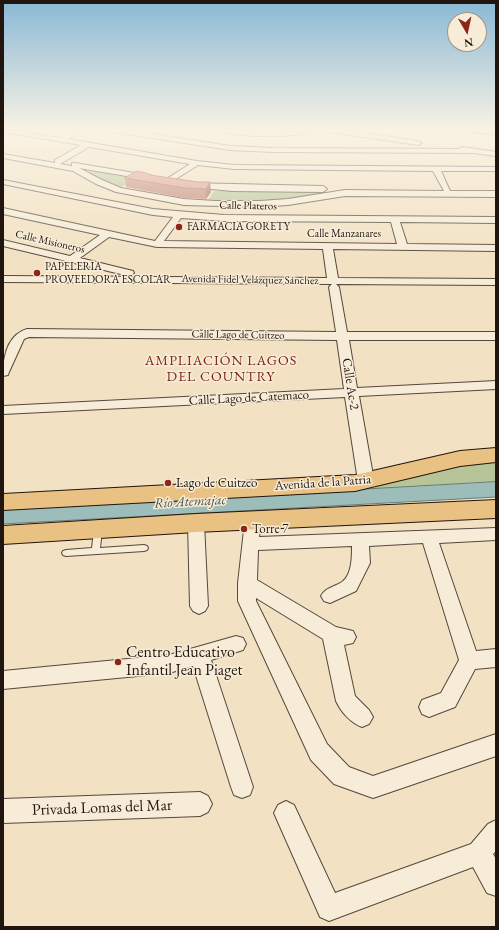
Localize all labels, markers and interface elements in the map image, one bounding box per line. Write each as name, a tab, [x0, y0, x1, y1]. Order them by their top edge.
north arrow	[447, 12, 487, 52]
text: N	[463, 35, 474, 50]
street label: Calle Plateros	[219, 199, 277, 213]
place label: FARMACIA GORETY	[187, 220, 290, 234]
marker: FARMACIA GORETY	[174, 222, 184, 232]
street label: Calle Manzanares	[307, 227, 381, 241]
street label: Calle Misioneros	[14, 228, 86, 256]
place label: PAPELERIA PROVEEDORA ESCOLAR	[45, 260, 171, 286]
marker: PAPELERIA PROVEEDORA ESCOLAR	[32, 268, 42, 278]
street label: Avenida Fidel Velázquez Sánchez	[181, 272, 319, 288]
street label: Calle Lago de Cuitzeo	[191, 328, 285, 342]
district label: AMPLIACIÓN LAGOS DEL COUNTRY	[145, 353, 297, 386]
street label: Calle Ac-2	[338, 357, 362, 411]
street label: Calle Lago de Catemaco	[188, 387, 310, 409]
street label: Avenida de la Patria	[274, 472, 372, 494]
place label: Lago de Cuitzeo	[176, 475, 257, 491]
marker: Lago de Cuitzeo	[163, 478, 173, 488]
water label: Río Atemajac	[154, 492, 226, 512]
place label: Torre 7	[252, 521, 288, 537]
marker: Torre 7	[239, 524, 249, 534]
place label: Centro Educativo Infantil Jean Piaget	[126, 643, 242, 681]
marker: Centro Educativo Infantil Jean Piaget	[113, 657, 123, 667]
street label: Privada Lomas del Mar	[31, 796, 173, 820]

